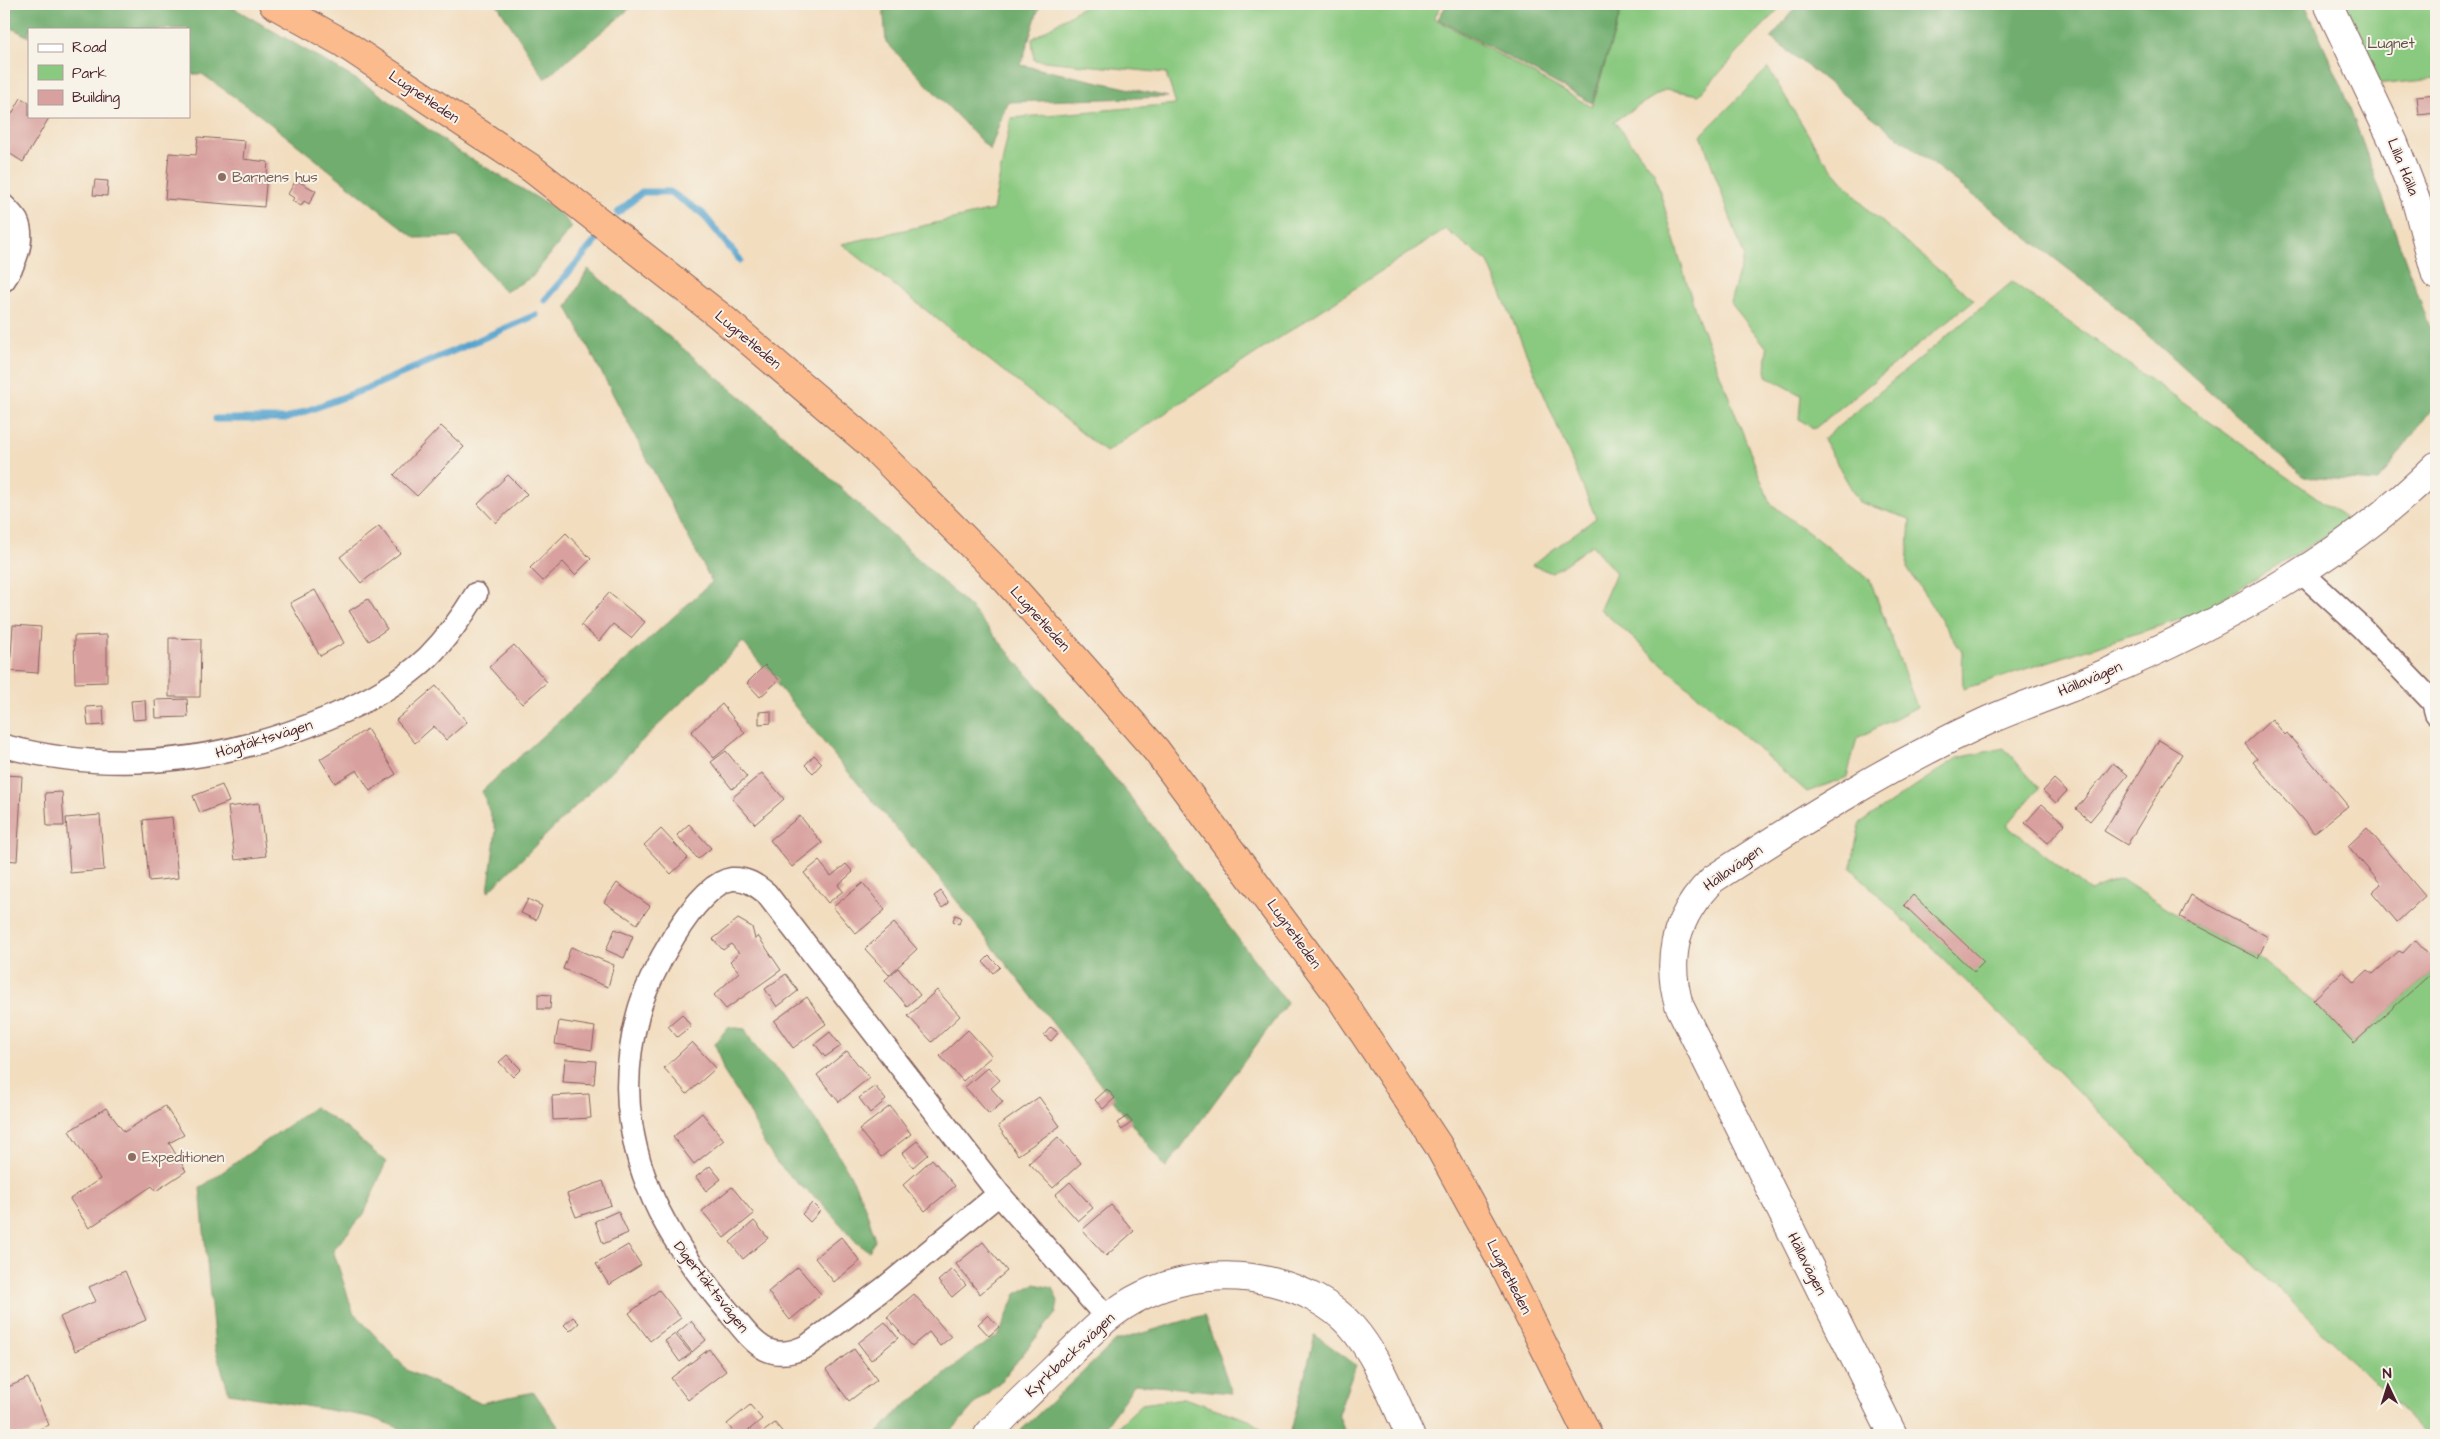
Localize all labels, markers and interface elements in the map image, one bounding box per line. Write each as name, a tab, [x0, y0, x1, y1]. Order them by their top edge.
legend	[28, 28, 190, 118]
park label: Lugnet	[2367, 33, 2415, 55]
text: Road	[72, 37, 107, 58]
text: Park	[72, 63, 107, 84]
street label: Lugnetleden	[384, 66, 464, 130]
text: Building	[72, 87, 120, 109]
street label: Lilla Hälla	[2382, 135, 2424, 199]
place label: Barnens hus	[232, 167, 318, 188]
marker: Barnens hus	[216, 171, 228, 183]
street label: Lugnetleden	[710, 306, 786, 375]
street label: Lugnetleden	[1004, 582, 1075, 657]
street label: Hällavägen	[2055, 656, 2126, 703]
street label: Högtäktsvägen	[213, 714, 316, 765]
street label: Hällavägen	[1699, 840, 1768, 897]
street label: Lugnetleden	[1261, 895, 1327, 974]
place label: Expeditionen	[142, 1147, 225, 1168]
marker: Expeditionen	[126, 1151, 138, 1163]
street label: Hällavägen	[1781, 1229, 1832, 1300]
street label: Lugnetleden	[1480, 1236, 1537, 1319]
street label: Digertäktsvägen	[668, 1237, 754, 1338]
street label: Kyrkbacksvägen	[1020, 1307, 1121, 1403]
north arrow	[2362, 1362, 2412, 1412]
text: N	[2382, 1364, 2392, 1384]

